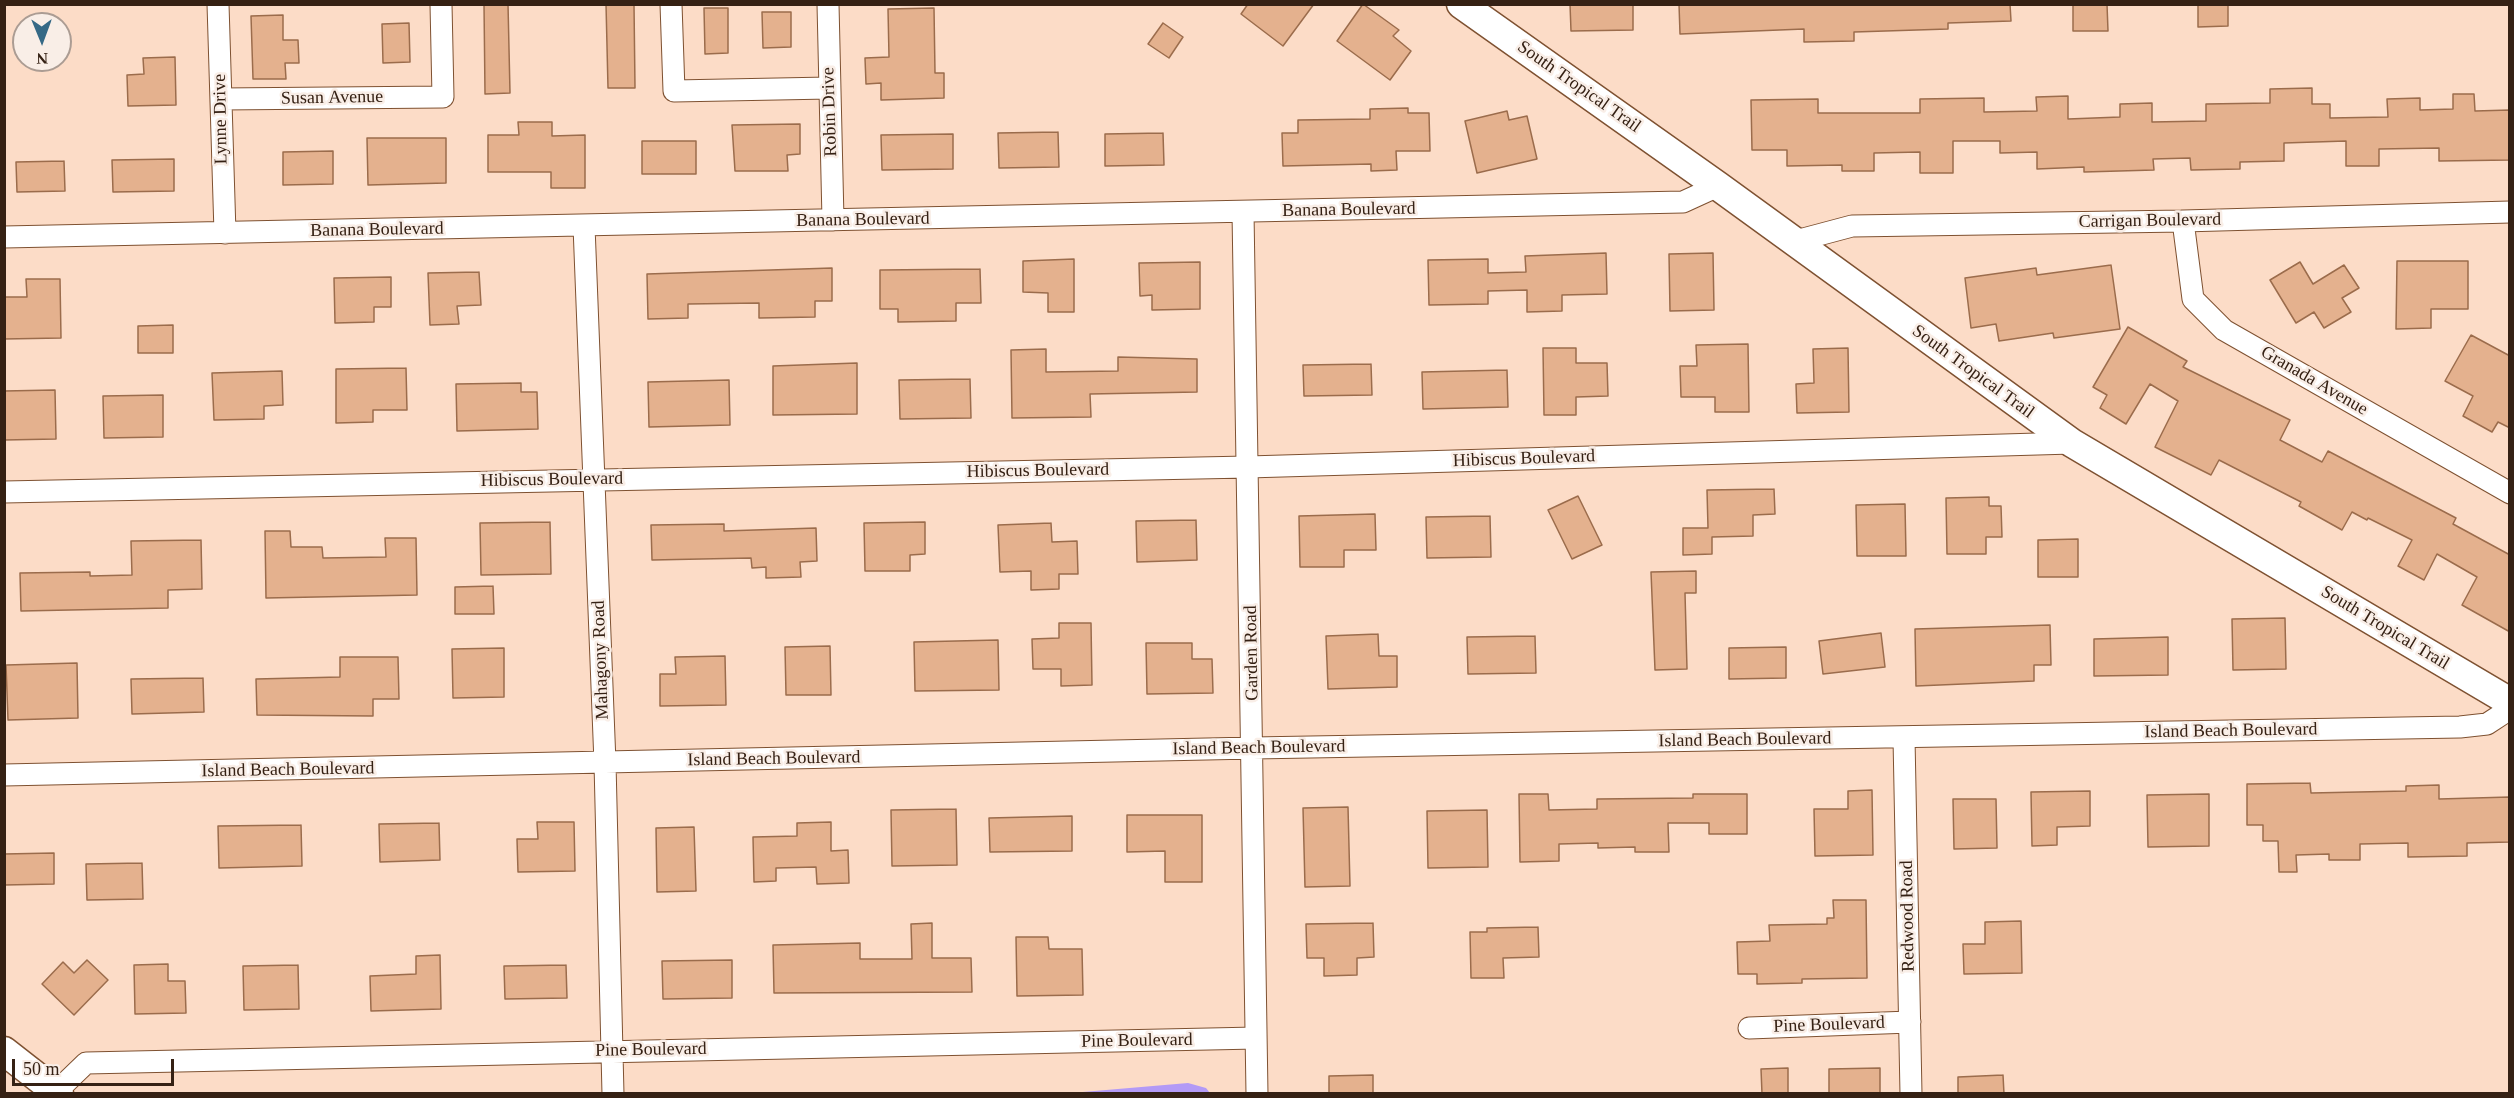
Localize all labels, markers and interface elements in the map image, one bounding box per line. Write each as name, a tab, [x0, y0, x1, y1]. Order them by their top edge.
north arrow	[12, 12, 72, 72]
street label: South Tropical Trail	[1513, 36, 1645, 138]
text: N	[36, 50, 48, 67]
street label: Robin Drive	[818, 67, 842, 157]
street label: Lynne Drive	[209, 74, 233, 164]
street label: Susan Avenue	[281, 86, 383, 110]
street label: Banana Boulevard	[1282, 198, 1416, 222]
street label: Banana Boulevard	[796, 208, 930, 232]
street label: Carrigan Boulevard	[2079, 209, 2221, 233]
street label: Banana Boulevard	[310, 218, 444, 242]
street label: South Tropical Trail	[1908, 320, 2038, 424]
street label: Granada Avenue	[2257, 342, 2371, 420]
street label: Hibiscus Boulevard	[1452, 446, 1596, 472]
street label: Hibiscus Boulevard	[967, 459, 1109, 483]
street label: Hibiscus Boulevard	[481, 468, 623, 492]
street label: South Tropical Trail	[2317, 581, 2453, 675]
street label: Mahagony Road	[588, 600, 614, 720]
street label: Garden Road	[1240, 605, 1264, 701]
street label: Island Beach Boulevard	[2144, 719, 2318, 743]
street label: Island Beach Boulevard	[1658, 728, 1832, 752]
street label: Island Beach Boulevard	[1172, 736, 1346, 760]
street label: Island Beach Boulevard	[687, 747, 861, 771]
street label: Island Beach Boulevard	[201, 758, 375, 782]
street label: Redwood Road	[1896, 860, 1920, 972]
street label: Pine Boulevard	[1773, 1012, 1885, 1038]
street label: Pine Boulevard	[1081, 1029, 1193, 1053]
street label: Pine Boulevard	[595, 1038, 707, 1062]
scale bar	[15, 1047, 177, 1085]
text: 50 m	[23, 1059, 60, 1079]

